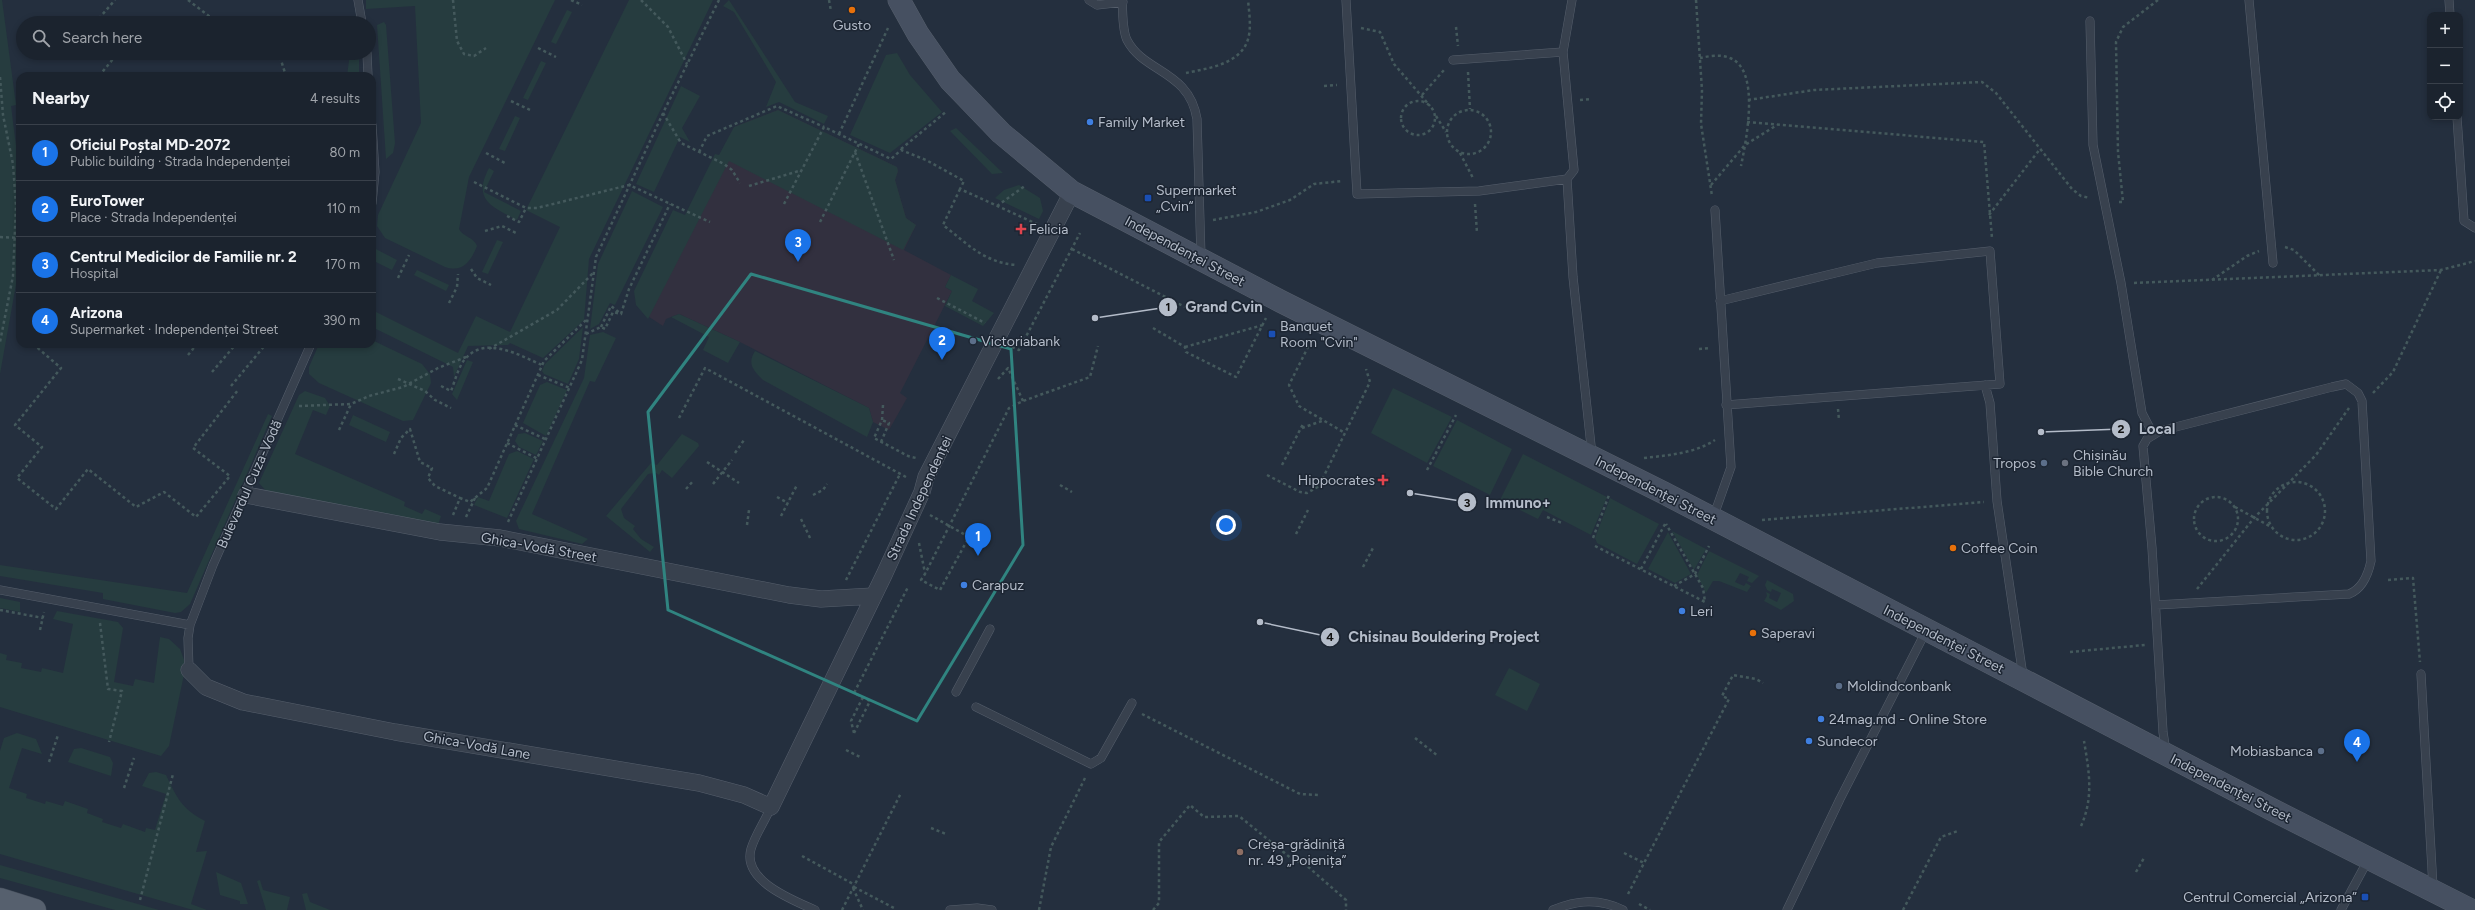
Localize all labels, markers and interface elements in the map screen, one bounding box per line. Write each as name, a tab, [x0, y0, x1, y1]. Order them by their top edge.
marker: Gusto	[847, 5, 857, 15]
map controls	[2427, 12, 2463, 120]
button: +	[2427, 12, 2463, 48]
search box	[16, 16, 376, 60]
place label: Gusto	[833, 17, 871, 34]
icon: search	[30, 27, 52, 49]
text: Search here	[62, 29, 142, 47]
button: −	[2427, 48, 2463, 84]
button: locate	[2427, 84, 2463, 120]
text: Nearby	[32, 88, 90, 108]
text: 4 results	[310, 91, 360, 106]
place label: Family Market	[1098, 114, 1185, 131]
marker: Family Market	[1085, 117, 1095, 127]
text: Oficiul Poștal MD-2072	[70, 136, 230, 154]
text: 1	[42, 145, 48, 160]
text: 80 m	[329, 145, 360, 160]
text: Public building · Strada Independenței	[70, 154, 290, 169]
place label: Supermarket „Cvin“	[1156, 182, 1236, 215]
text: EuroTower	[70, 192, 144, 210]
marker: Supermarket „Cvin“	[1143, 193, 1153, 203]
text: 2	[41, 201, 49, 216]
text: 110 m	[327, 201, 360, 216]
text: Place · Strada Independenței	[70, 210, 237, 225]
street label: Independenței Street	[1122, 213, 1248, 290]
place label: Felicia	[1029, 221, 1068, 238]
marker: Felicia	[1016, 224, 1026, 234]
pin: 3	[785, 229, 811, 262]
text: Centrul Medicilor de Familie nr. 2	[70, 248, 297, 266]
text: 3	[41, 257, 49, 272]
text: 170 m	[325, 257, 360, 272]
text: Hospital	[70, 266, 118, 281]
callout: Grand Cvin	[1158, 293, 1271, 320]
text: Grand Cvin	[1185, 298, 1263, 316]
text: 1	[1165, 300, 1171, 314]
text: Arizona	[70, 304, 123, 322]
text: 4	[41, 313, 49, 328]
text: 390 m	[323, 313, 360, 328]
place label: Banquet Room "Cvin"	[1280, 318, 1358, 351]
text: Supermarket · Independenței Street	[70, 322, 279, 337]
pin: 2	[929, 327, 955, 360]
marker: Banquet Room "Cvin"	[1267, 329, 1277, 339]
place label: Victoriabank	[981, 333, 1060, 350]
marker: Victoriabank	[968, 336, 978, 346]
callout: Local	[2111, 415, 2183, 442]
street label: Bulevardul Cuza-Vodă	[213, 417, 285, 551]
text: Local	[2139, 420, 2175, 438]
text: 2	[2118, 422, 2125, 436]
street label: Strada Independenței	[883, 433, 956, 563]
place label: Chișinău Bible Church	[2073, 447, 2153, 480]
street label: Independenței Street	[1592, 453, 1719, 528]
place label: Tropos	[1993, 455, 2036, 472]
marker: Tropos	[2039, 458, 2049, 468]
marker: Chișinău Bible Church	[2060, 458, 2070, 468]
place label: Hippocrates	[1298, 472, 1375, 489]
marker: Hippocrates	[1378, 475, 1388, 485]
callout: Immuno+	[1457, 489, 1559, 516]
text: Immuno+	[1485, 494, 1551, 512]
text: 3	[1464, 496, 1471, 510]
your location	[1216, 515, 1236, 535]
pin: 1	[965, 523, 991, 556]
street label: Ghica-Vodă Street	[480, 529, 598, 566]
place label: Coffee Coin	[1961, 540, 2038, 557]
marker: Coffee Coin	[1948, 543, 1958, 553]
place label: Carapuz	[972, 577, 1024, 594]
marker: Carapuz	[959, 580, 969, 590]
street label: Independenței Street	[1880, 602, 2007, 677]
place label: Leri	[1690, 603, 1713, 620]
marker: Leri	[1677, 606, 1687, 616]
callout: Chisinau Bouldering Project	[1320, 623, 1548, 650]
place label: Saperavi	[1761, 625, 1815, 642]
text: Chisinau Bouldering Project	[1348, 628, 1540, 646]
marker: Saperavi	[1748, 628, 1758, 638]
text: 4	[1326, 630, 1334, 644]
place label: Moldindconbank	[1847, 678, 1951, 695]
marker: Moldindconbank	[1834, 681, 1844, 691]
place label: 24mag.md - Online Store	[1829, 711, 1987, 728]
marker: 24mag.md - Online Store	[1816, 714, 1826, 724]
street label: Ghica-Vodă Lane	[422, 728, 532, 763]
pin: 4	[2344, 729, 2370, 762]
place label: Sundecor	[1817, 733, 1878, 750]
marker: Sundecor	[1804, 736, 1814, 746]
place label: Mobiasbanca	[2230, 743, 2313, 760]
marker: Mobiasbanca	[2316, 746, 2326, 756]
street label: Independenței Street	[2167, 751, 2294, 826]
place label: Creșa-grădiniță nr. 49 „Poienița”	[1248, 836, 1347, 869]
marker: Creșa-grădiniță nr. 49 „Poienița”	[1235, 847, 1245, 857]
place label: Centrul Comercial „Arizona”	[2183, 889, 2357, 906]
marker: Centrul Comercial „Arizona”	[2360, 892, 2370, 902]

